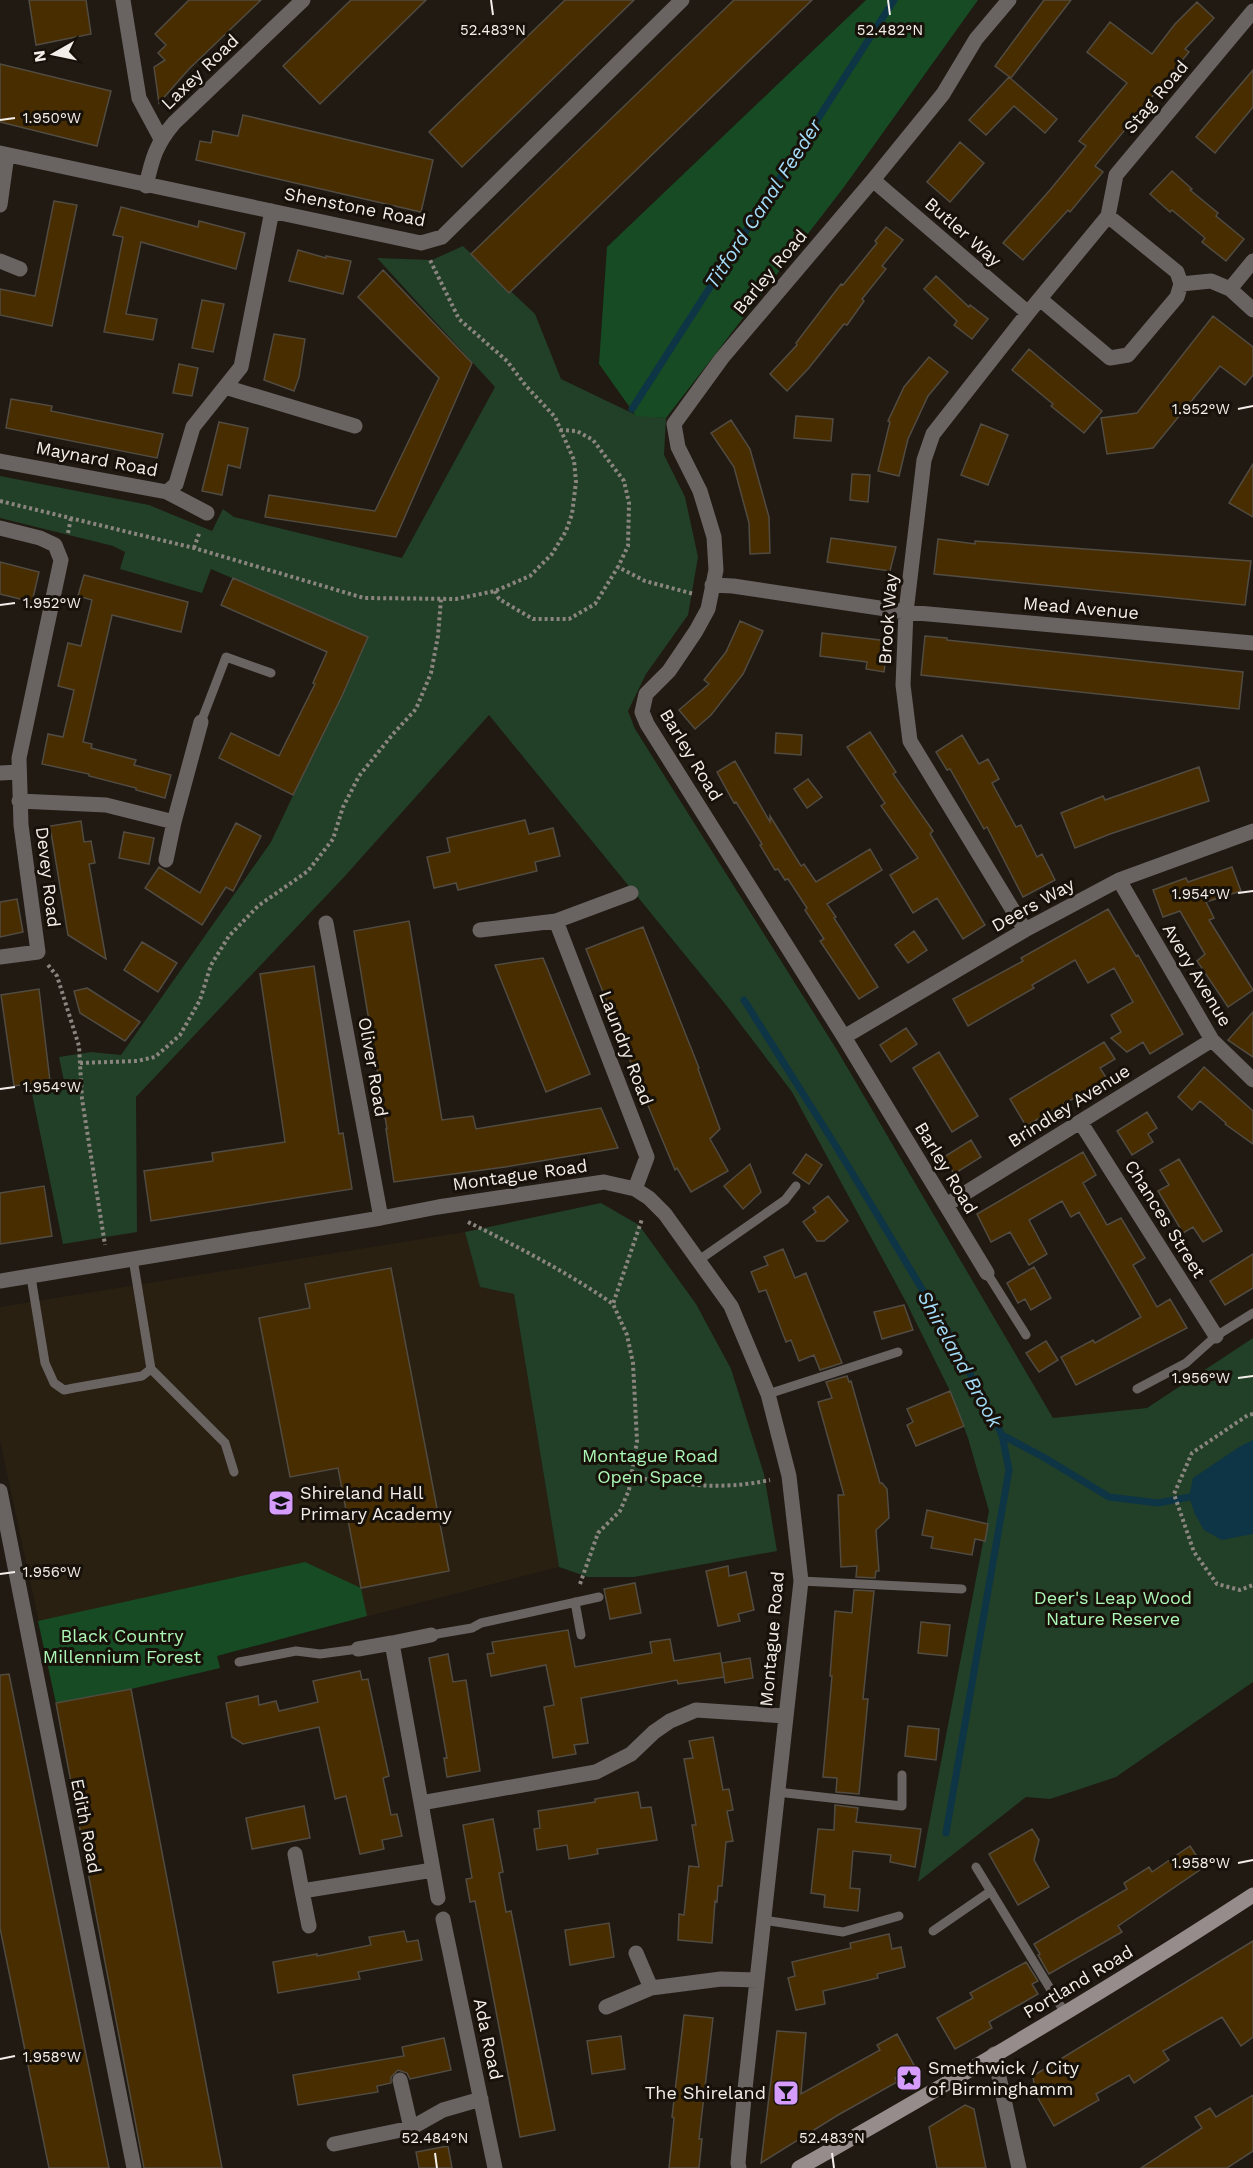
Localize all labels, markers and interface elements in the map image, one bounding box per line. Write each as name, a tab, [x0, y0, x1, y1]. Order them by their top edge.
text: 52.483°N	[460, 21, 526, 39]
text: 52.482°N	[857, 21, 923, 39]
north arrow	[24, 24, 84, 84]
street label: Laxey Road	[157, 30, 243, 114]
text: N	[29, 49, 50, 64]
street label: Stag Road	[1119, 56, 1192, 137]
text: 1.950°W	[23, 109, 81, 127]
water label: Titford Canal Feeder	[699, 114, 827, 293]
street label: Shenstone Road	[283, 182, 428, 231]
street label: Butler Way	[921, 193, 1006, 271]
street label: Barley Road	[728, 225, 811, 318]
text: 1.952°W	[1172, 400, 1230, 418]
street label: Maynard Road	[34, 436, 160, 481]
street label: Brook Way	[874, 572, 901, 665]
street label: Mead Avenue	[1022, 592, 1140, 623]
text: 1.952°W	[23, 594, 81, 612]
street label: Barley Road	[656, 705, 727, 805]
street label: Devey Road	[32, 825, 65, 929]
street label: Deers Way	[988, 873, 1078, 936]
text: 1.954°W	[1172, 885, 1230, 903]
street label: Avery Avenue	[1158, 919, 1236, 1030]
street label: Laundry Road	[595, 988, 658, 1108]
street label: Oliver Road	[354, 1016, 393, 1118]
street label: Brindley Avenue	[1004, 1060, 1134, 1151]
text: 1.954°W	[23, 1078, 81, 1096]
street label: Barley Road	[911, 1118, 982, 1218]
street label: Montague Road	[451, 1155, 589, 1194]
street label: Chances Street	[1121, 1156, 1210, 1282]
water label: Shireland Brook	[912, 1286, 1008, 1433]
text: 1.956°W	[1172, 1369, 1230, 1387]
park label: Montague Road Open Space	[582, 1445, 718, 1487]
place label: Shireland Hall Primary Academy	[300, 1482, 453, 1524]
school or university icon: Shireland Hall Primary Academy	[266, 1488, 296, 1518]
text: 1.956°W	[23, 1563, 81, 1581]
street label: Montague Road	[755, 1570, 788, 1708]
park label: Deer's Leap Wood Nature Reserve	[1034, 1587, 1192, 1629]
park label: Black Country Millennium Forest	[43, 1625, 202, 1667]
street label: Edith Road	[67, 1777, 106, 1875]
text: 1.958°W	[1172, 1854, 1230, 1872]
street label: Portland Road	[1019, 1941, 1136, 2023]
street label: Ada Road	[470, 1996, 507, 2082]
text: 1.958°W	[23, 2048, 81, 2066]
place label: Smethwick / City of Birminghamm	[928, 2057, 1080, 2099]
place icon: Smethwick / City of Birminghamm	[894, 2063, 924, 2093]
bar icon: The Shireland	[771, 2078, 801, 2108]
place label: The Shireland	[645, 2082, 766, 2103]
text: 52.484°N	[402, 2129, 468, 2147]
text: 52.483°N	[799, 2129, 865, 2147]

